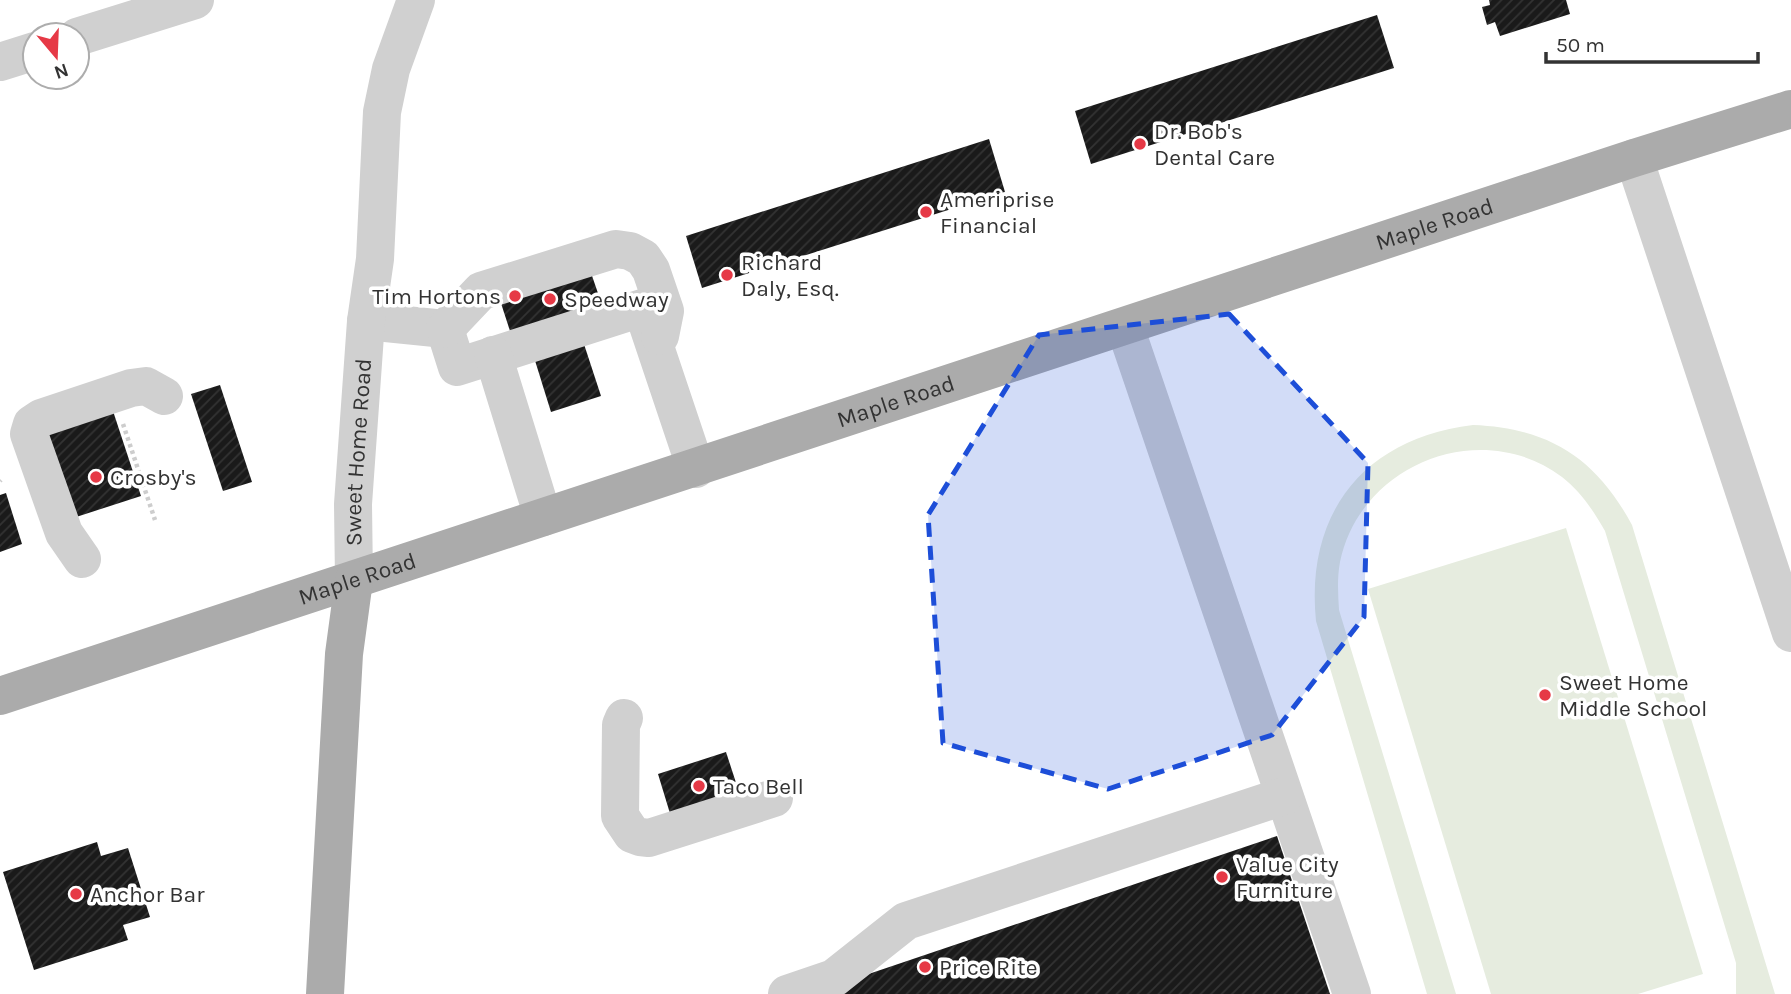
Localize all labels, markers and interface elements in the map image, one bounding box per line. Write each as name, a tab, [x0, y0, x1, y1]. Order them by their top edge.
north arrow	[21, 21, 91, 91]
scale bar	[1546, 21, 1758, 65]
text: 50 m	[1556, 33, 1605, 57]
text: N	[51, 59, 71, 84]
place label: Dr. Bob's Dental Care	[1154, 118, 1275, 171]
marker: Dr. Bob's Dental Care	[1132, 136, 1148, 152]
place label: Ameriprise Financial	[940, 186, 1054, 239]
street label: Maple Road	[1372, 192, 1497, 256]
marker: Ameriprise Financial	[918, 204, 934, 220]
place label: Richard Daly, Esq.	[741, 249, 839, 302]
marker: Richard Daly, Esq.	[719, 267, 735, 283]
place label: Tim Hortons	[372, 283, 501, 310]
place label: Speedway	[564, 286, 669, 313]
marker: Tim Hortons	[507, 288, 523, 304]
marker: Speedway	[542, 291, 558, 307]
street label: Sweet Home Road	[340, 357, 377, 546]
street label: Maple Road	[834, 370, 958, 434]
place label: Crosby's	[110, 464, 197, 491]
marker: Crosby's	[88, 469, 104, 485]
street label: Maple Road	[295, 547, 420, 611]
place label: Sweet Home Middle School	[1559, 669, 1708, 722]
marker: Sweet Home Middle School	[1537, 687, 1553, 703]
place label: Taco Bell	[713, 773, 804, 800]
marker: Taco Bell	[691, 778, 707, 794]
place label: Value City Furniture	[1236, 851, 1339, 904]
marker: Value City Furniture	[1214, 869, 1230, 885]
place label: Anchor Bar	[90, 881, 205, 908]
marker: Anchor Bar	[68, 886, 84, 902]
place label: Price Rite	[939, 954, 1037, 981]
marker: Price Rite	[917, 959, 933, 975]

